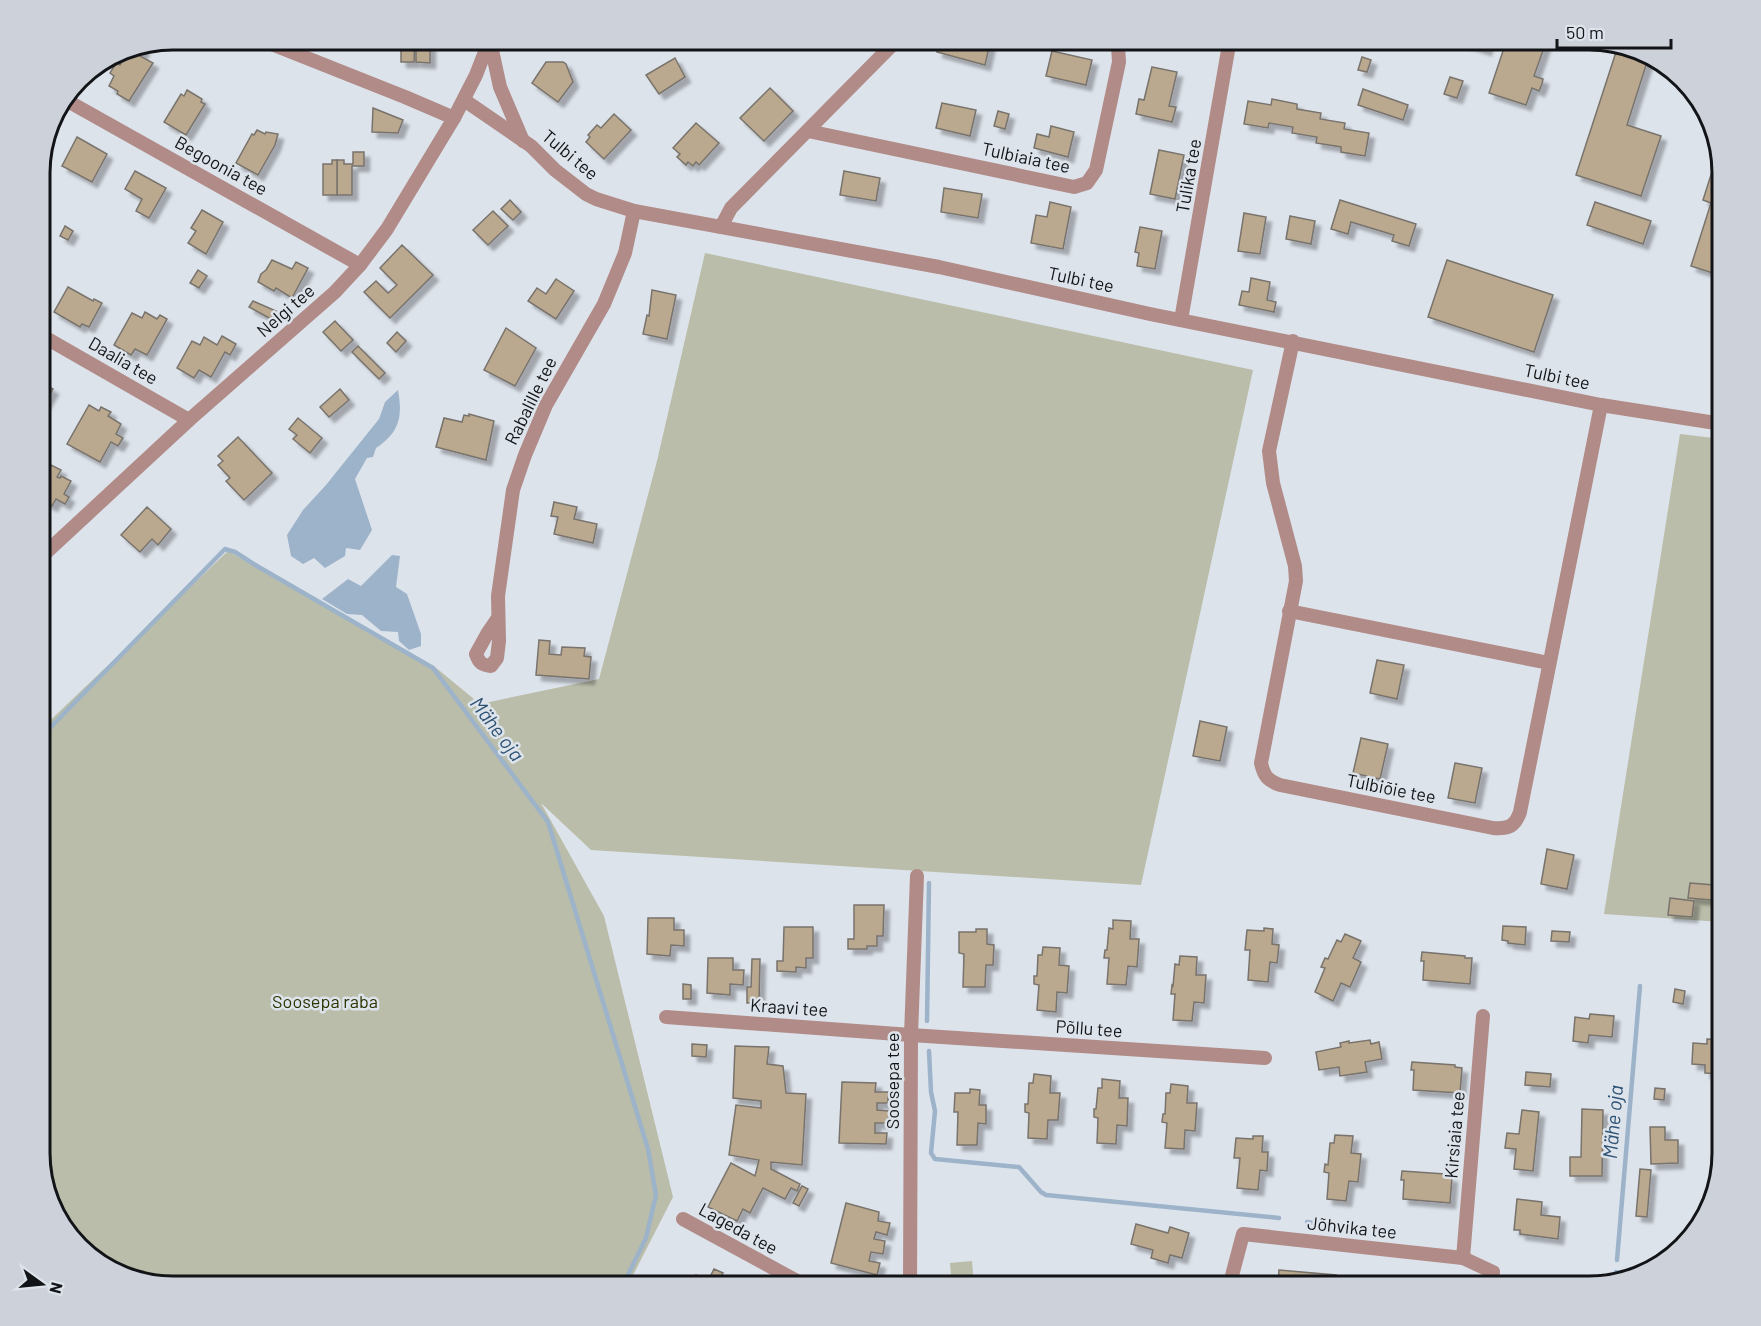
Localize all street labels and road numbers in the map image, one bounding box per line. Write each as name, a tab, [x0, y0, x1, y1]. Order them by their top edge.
street label: Tulbi tee	[538, 124, 603, 184]
street label: Begoonia tee	[171, 131, 272, 200]
street label: Tulbiaia tee	[980, 137, 1072, 177]
street label: Tulika tee	[1171, 137, 1205, 215]
street label: Tulbi tee	[1046, 261, 1116, 297]
street label: Nelgi tee	[252, 279, 319, 341]
street label: Daalia tee	[85, 332, 162, 389]
street label: Rabalille tee	[499, 353, 561, 448]
street label: Tulbi tee	[1522, 358, 1592, 394]
street label: Tulbiõie tee	[1345, 769, 1438, 807]
street label: Kraavi tee	[749, 993, 829, 1021]
street label: Põllu tee	[1055, 1015, 1123, 1041]
street label: Soosepa tee	[881, 1033, 903, 1129]
street label: Kirsiaia tee	[1439, 1090, 1469, 1179]
street label: Lageda tee	[695, 1197, 782, 1259]
street label: Jõhvika tee	[1306, 1211, 1398, 1243]

